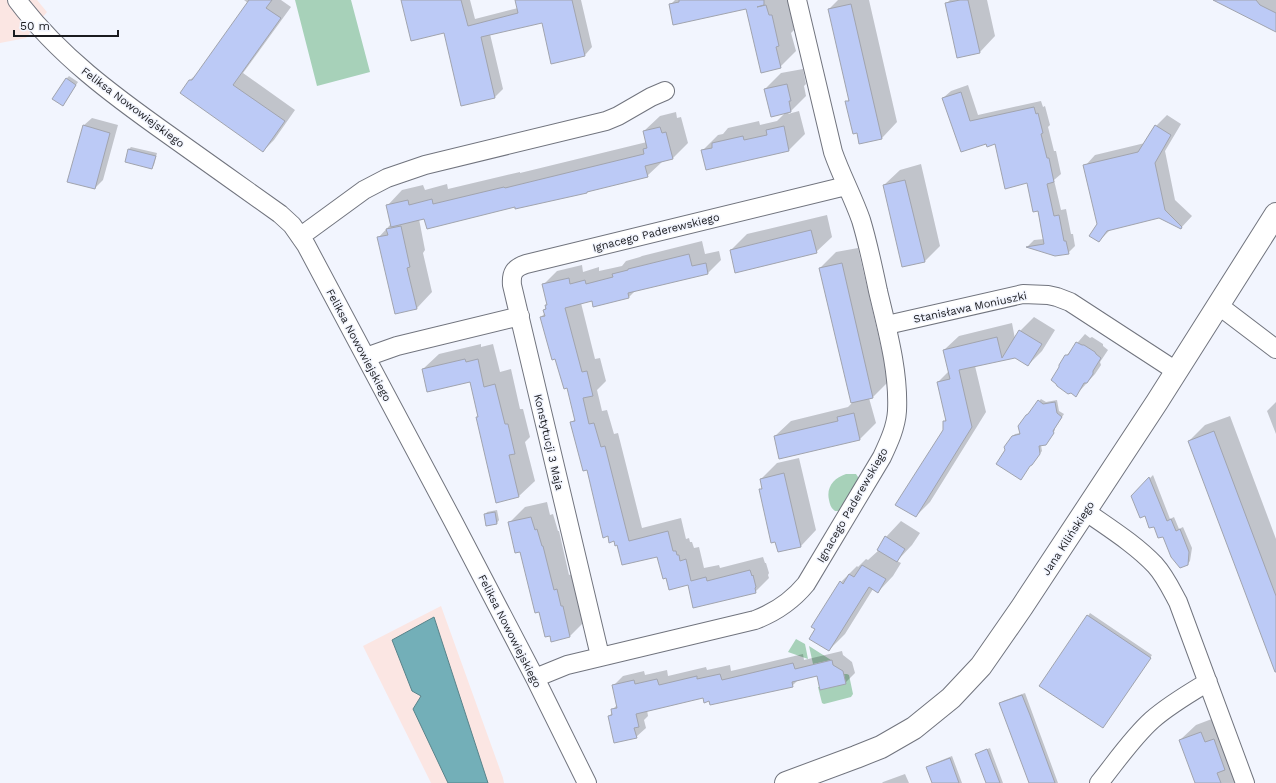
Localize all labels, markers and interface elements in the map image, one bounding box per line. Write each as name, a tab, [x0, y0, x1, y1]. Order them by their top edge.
scale bar	[14, 12, 118, 38]
text: 50 m	[20, 19, 50, 33]
street label: Feliksa Nowowiejskiego	[79, 64, 187, 150]
street label: Ignacego Paderewskiego	[591, 210, 721, 255]
street label: Feliksa Nowowiejskiego	[323, 287, 394, 404]
street label: Stanisława Moniuszki	[912, 289, 1028, 326]
street label: Konstytucji 3 Maja	[531, 393, 566, 491]
street label: Ignacego Paderewskiego	[814, 446, 891, 565]
street label: Jana Kilińskiego	[1040, 499, 1097, 578]
street label: Feliksa Nowowiejskiego	[475, 572, 544, 690]

